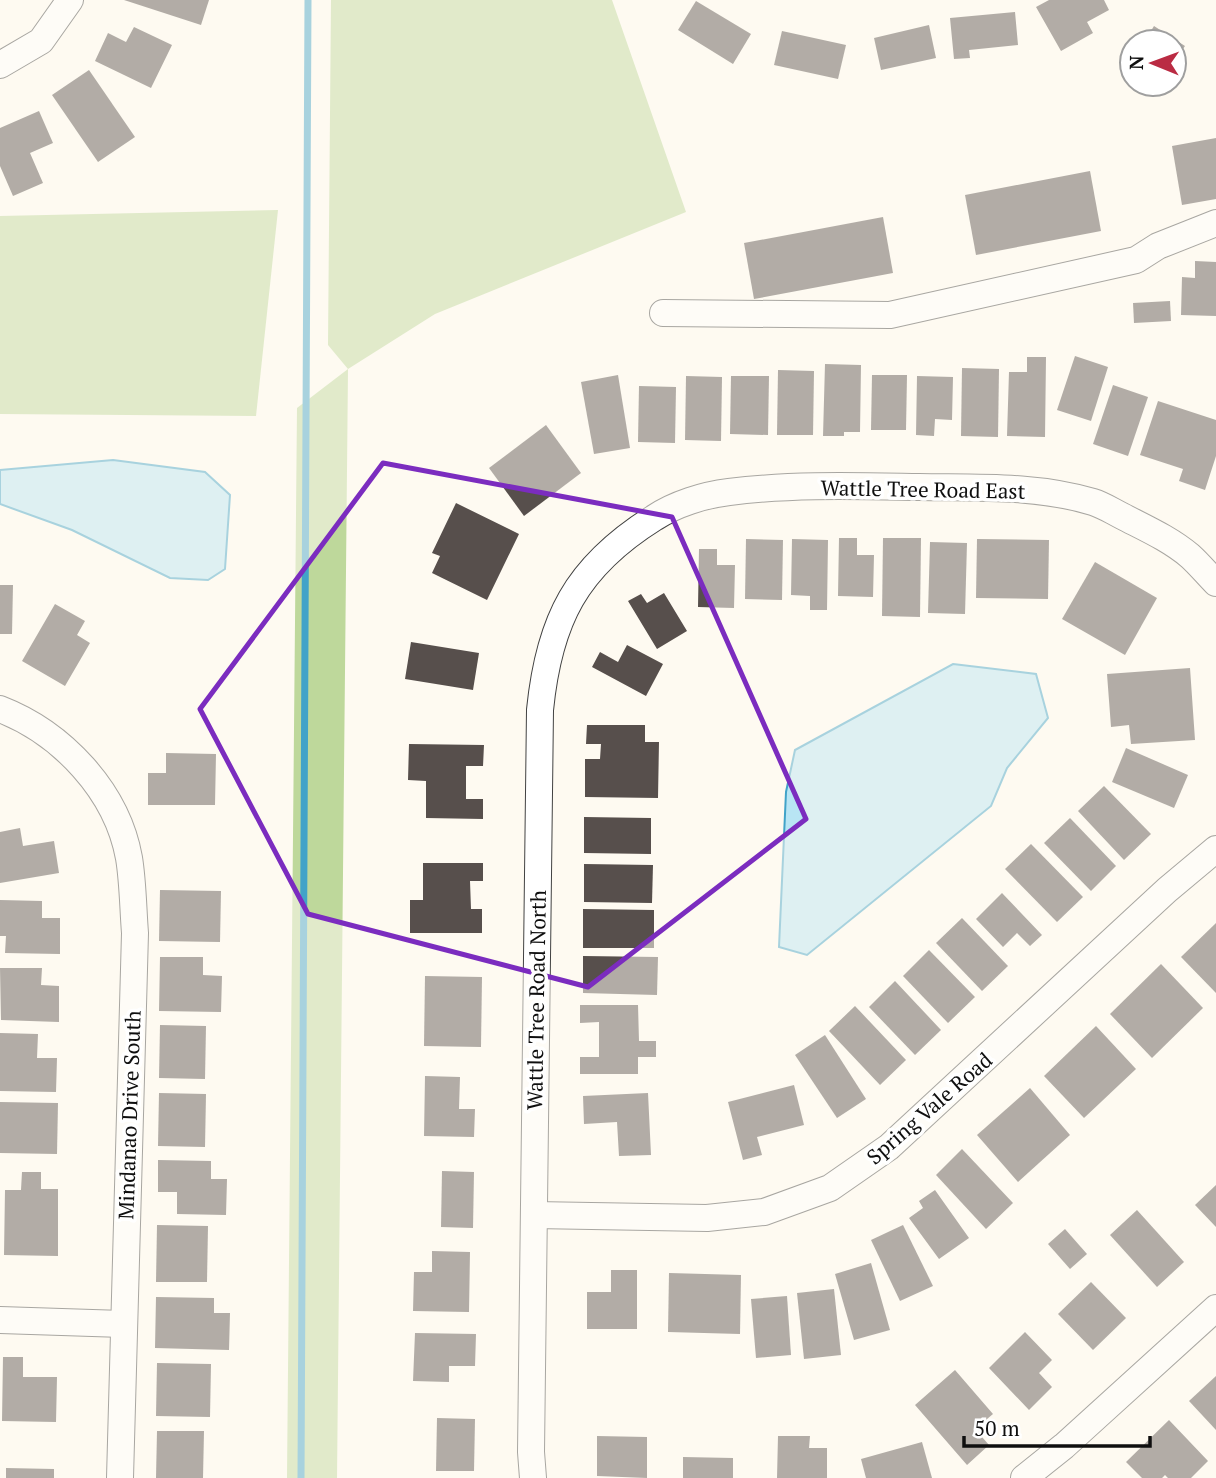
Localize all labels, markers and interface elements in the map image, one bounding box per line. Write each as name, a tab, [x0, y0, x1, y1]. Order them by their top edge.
north arrow	[1118, 28, 1188, 98]
text: N	[1123, 55, 1148, 70]
street label: Wattle Tree Road East	[820, 473, 1026, 505]
street label: Wattle Tree Road North	[520, 890, 552, 1110]
street label: Mindanao Drive South	[111, 1010, 147, 1220]
street label: Spring Vale Road	[860, 1045, 998, 1170]
scale bar	[964, 1404, 1150, 1448]
text: 50 m	[974, 1414, 1020, 1442]

